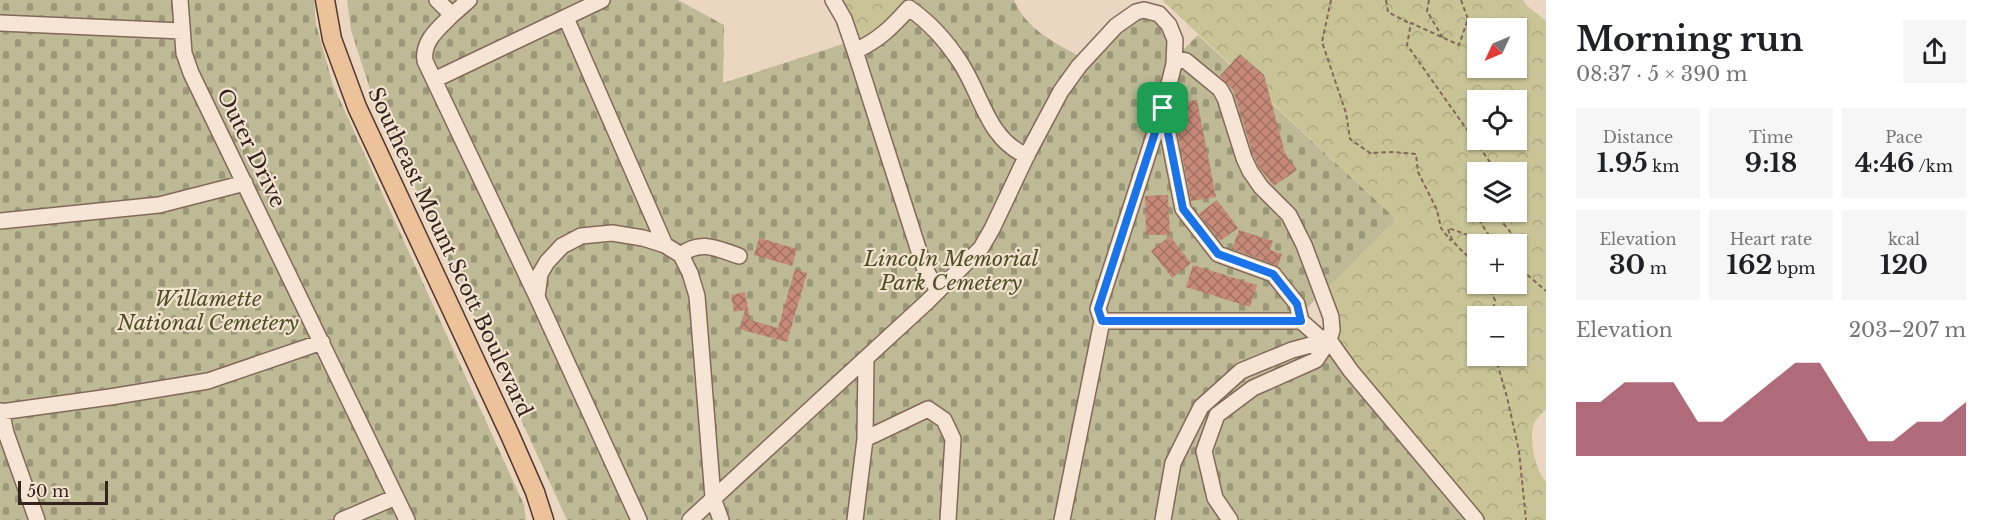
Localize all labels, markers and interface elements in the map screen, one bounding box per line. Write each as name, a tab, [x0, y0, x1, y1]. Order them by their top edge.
north arrow	[1467, 18, 1527, 78]
map controls	[1467, 18, 1527, 366]
text: Morning run	[1576, 19, 1804, 60]
button: share	[1903, 20, 1966, 83]
text: 08:37 · 5 × 390 m	[1576, 62, 1748, 86]
pin	[1137, 82, 1188, 133]
street label: Southeast Mount Scott Boulevard	[362, 83, 538, 421]
street label: Outer Drive	[211, 84, 291, 212]
button: locate	[1467, 90, 1527, 150]
icon: arrive	[1146, 91, 1179, 124]
text: Distance	[1603, 127, 1673, 147]
text: Time	[1749, 127, 1793, 147]
text: Pace	[1885, 127, 1923, 147]
text: 1.95	[1597, 147, 1648, 179]
text: 9:18	[1745, 147, 1797, 179]
text: 4:46	[1855, 147, 1915, 179]
text: km	[1648, 156, 1679, 176]
text: /km	[1915, 156, 1953, 176]
button: layers	[1467, 162, 1527, 222]
text: Elevation	[1599, 229, 1677, 249]
text: Heart rate	[1730, 229, 1812, 249]
text: kcal	[1888, 229, 1920, 249]
button: +	[1467, 234, 1527, 294]
park label: Lincoln Memorial Park Cemetery	[863, 246, 1039, 296]
text: 30	[1609, 249, 1645, 281]
text: 162	[1727, 249, 1772, 281]
text: 120	[1880, 249, 1928, 281]
text: m	[1645, 258, 1667, 278]
text: bpm	[1772, 258, 1815, 278]
park label: Willamette National Cemetery	[116, 286, 299, 336]
button: −	[1467, 306, 1527, 366]
text: Elevation	[1576, 318, 1673, 342]
text: 203–207 m	[1849, 318, 1966, 342]
scale bar	[18, 478, 108, 506]
text: 50 m	[27, 481, 69, 501]

